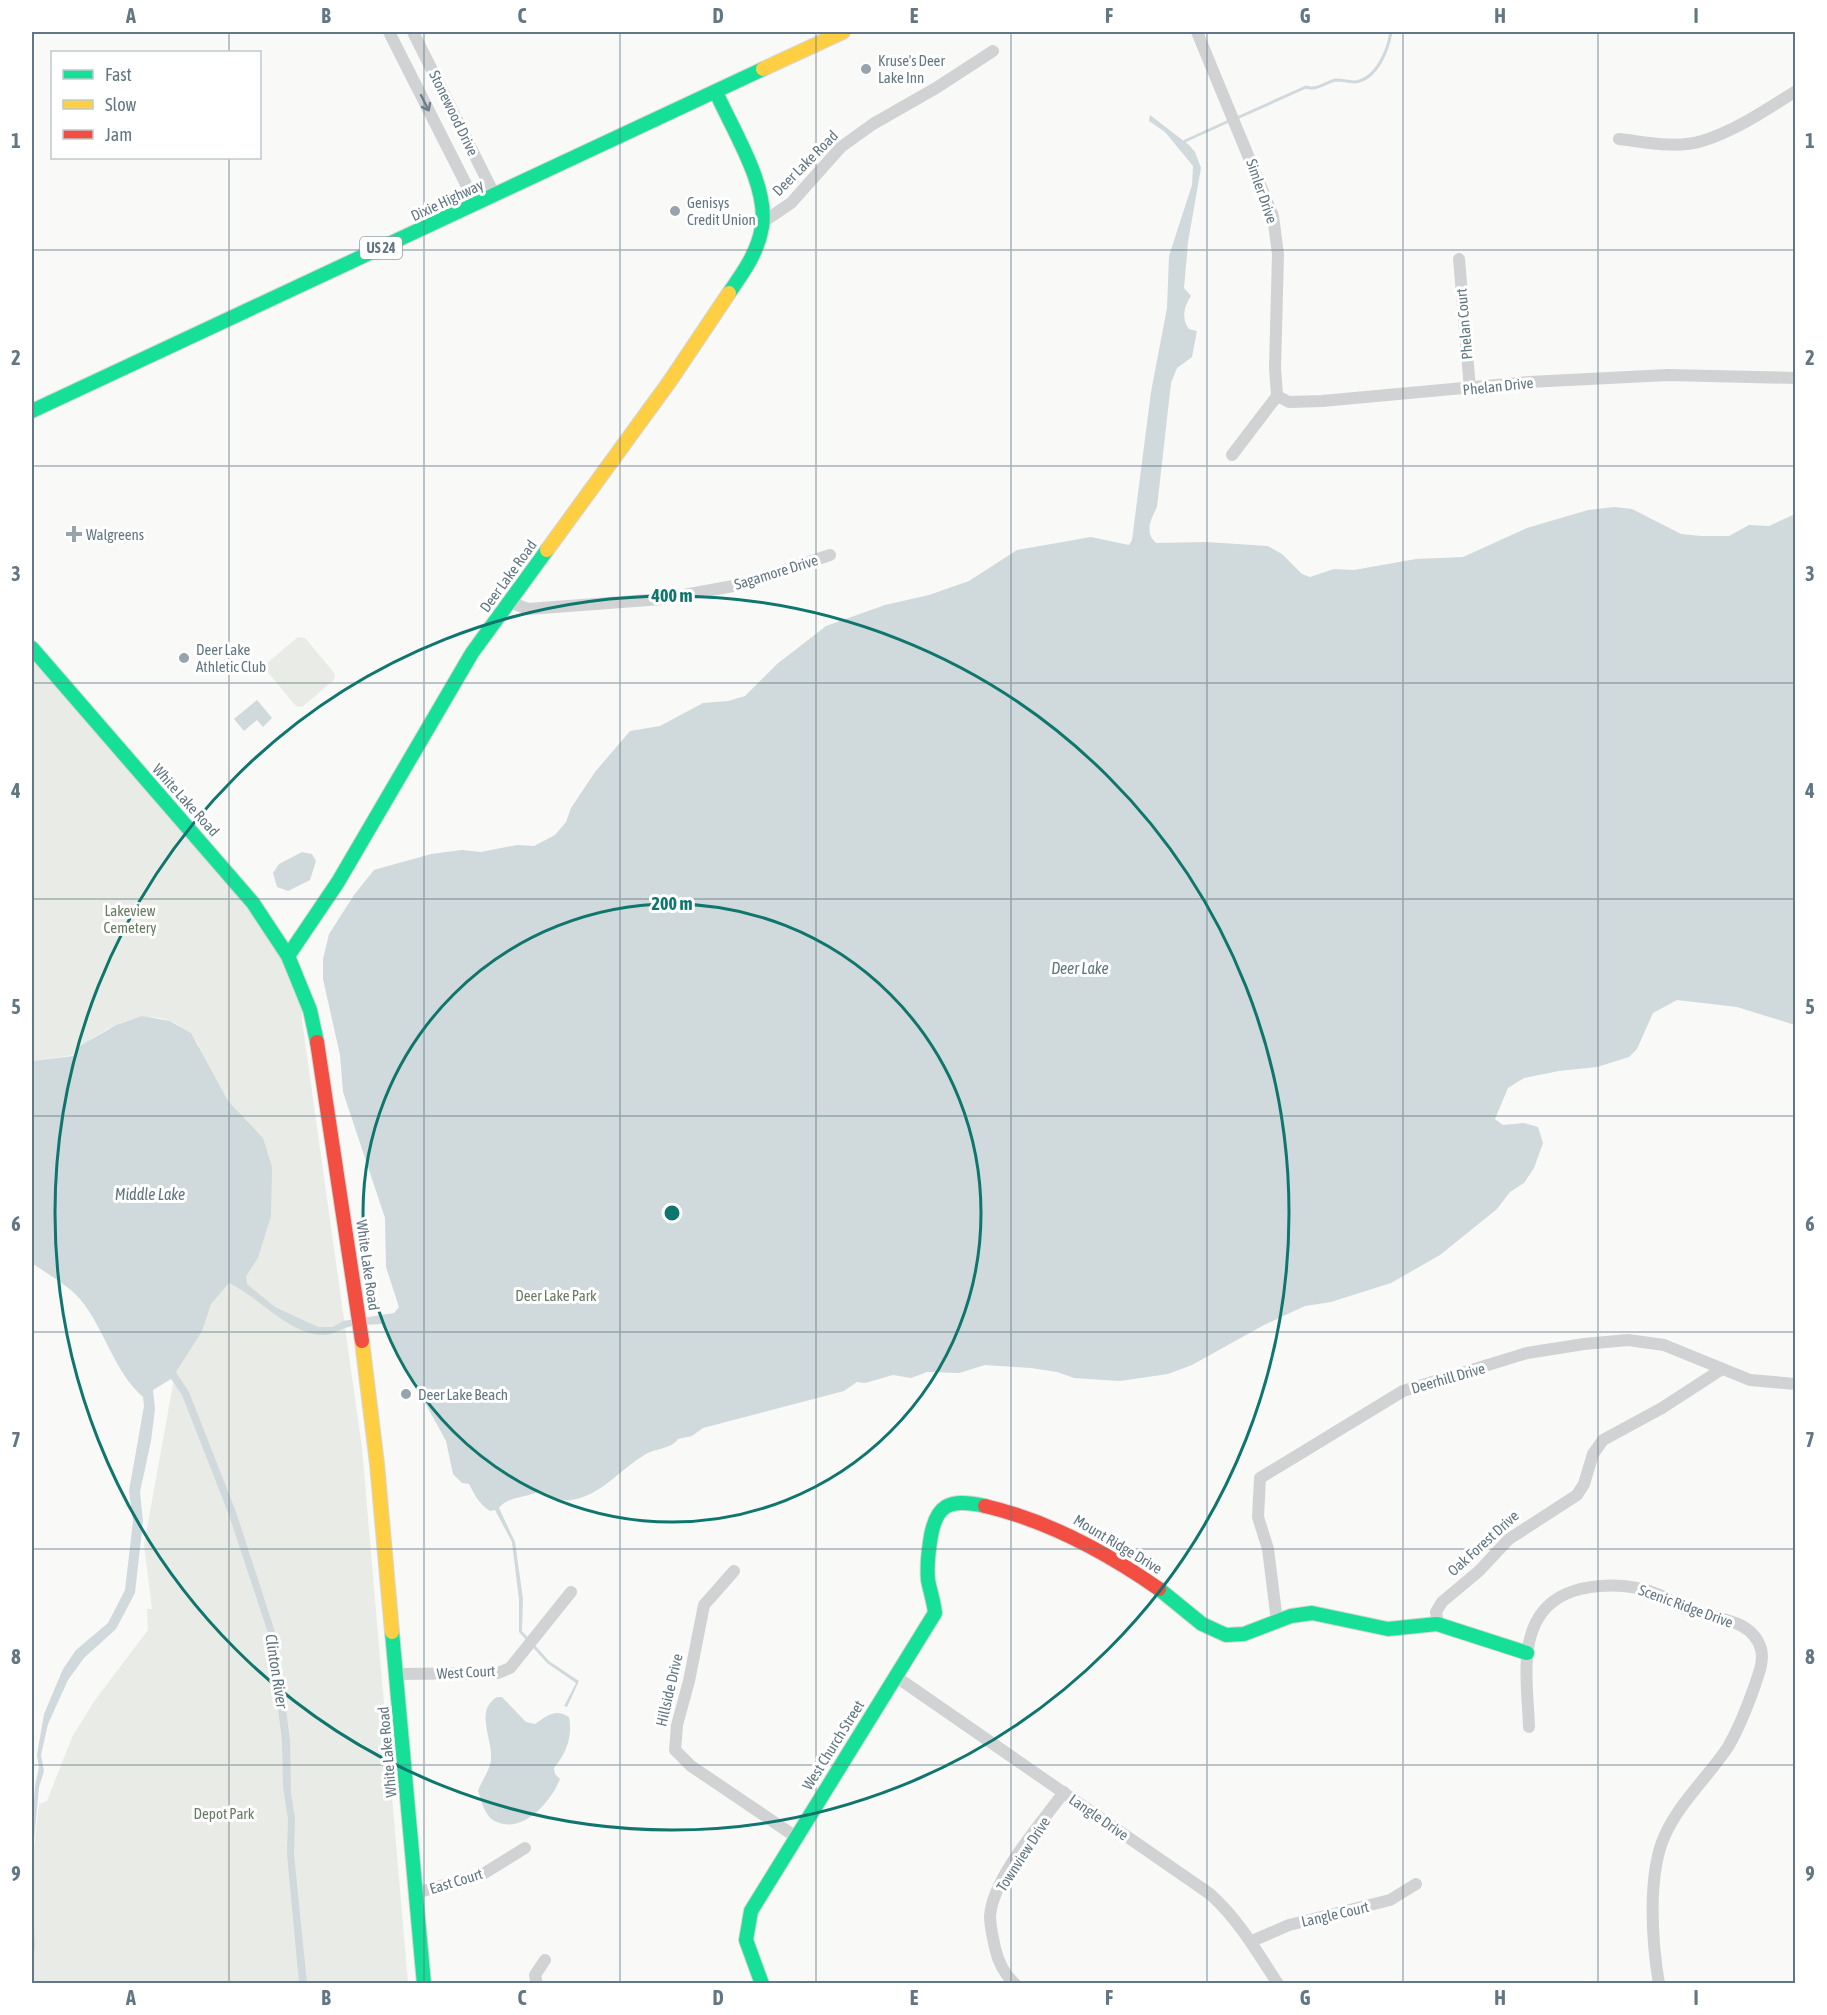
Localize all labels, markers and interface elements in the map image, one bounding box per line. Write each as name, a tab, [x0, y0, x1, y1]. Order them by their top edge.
text: A	[125, 4, 136, 27]
text: B	[321, 4, 331, 27]
text: C	[518, 4, 527, 27]
text: D	[712, 4, 724, 27]
text: E	[910, 4, 919, 27]
text: F	[1105, 4, 1113, 27]
text: G	[1300, 4, 1311, 27]
text: H	[1494, 4, 1506, 27]
text: I	[1693, 4, 1699, 27]
legend	[51, 51, 261, 159]
place label: Kruse's Deer Lake Inn	[878, 52, 945, 86]
marker: Kruse's Deer Lake Inn	[859, 62, 873, 76]
text: Fast	[105, 64, 132, 85]
street label: Stonewood Drive	[426, 68, 482, 159]
one-way arrow	[419, 93, 431, 111]
text: Slow	[105, 94, 136, 115]
text: Jam	[105, 124, 132, 145]
street label: Deer Lake Road	[769, 127, 841, 199]
text: 1	[11, 129, 21, 152]
text: 1	[1805, 129, 1815, 152]
street label: Simler Drive	[1243, 157, 1281, 226]
street label: Dixie Highway	[408, 176, 486, 224]
place label: Genisys Credit Union	[687, 194, 756, 228]
marker: Genisys Credit Union	[668, 204, 682, 218]
road number: US 24	[360, 237, 402, 259]
street label: Phelan Court	[1452, 288, 1476, 360]
text: 2	[11, 346, 21, 369]
text: 2	[1805, 346, 1815, 369]
street label: Phelan Drive	[1462, 374, 1534, 398]
place label: Walgreens	[86, 526, 144, 543]
marker: Walgreens	[67, 527, 81, 541]
street label: Deer Lake Road	[476, 537, 540, 615]
street label: Sagamore Drive	[732, 551, 820, 593]
text: 3	[11, 562, 21, 585]
text: 3	[1805, 562, 1815, 585]
text: 400 m	[651, 585, 692, 606]
place label: Deer Lake Athletic Club	[196, 641, 266, 675]
marker: Deer Lake Athletic Club	[177, 651, 191, 665]
street label: White Lake Road	[149, 760, 223, 840]
text: 4	[10, 779, 21, 802]
text: 4	[1804, 779, 1815, 802]
text: 200 m	[652, 893, 692, 914]
park label: Lakeview Cemetery	[104, 902, 156, 936]
water label: Deer Lake	[1051, 959, 1109, 977]
text: 5	[11, 995, 21, 1018]
text: 5	[1805, 995, 1815, 1018]
water label: Middle Lake	[115, 1185, 185, 1203]
centre of rings	[662, 1203, 682, 1223]
text: 6	[11, 1212, 21, 1235]
text: 6	[1805, 1212, 1815, 1235]
street label: White Lake Road	[353, 1219, 383, 1311]
park label: Deer Lake Park	[515, 1287, 597, 1304]
street label: Deerhill Drive	[1409, 1359, 1487, 1397]
place label: Deer Lake Beach	[418, 1386, 508, 1403]
marker: Deer Lake Beach	[399, 1387, 413, 1401]
text: 7	[11, 1428, 21, 1451]
text: 7	[1805, 1428, 1815, 1451]
street label: Oak Forest Drive	[1444, 1507, 1522, 1579]
street label: Mount Ridge Drive	[1071, 1511, 1165, 1577]
street label: Scenic Ridge Drive	[1636, 1581, 1736, 1631]
water label: Clinton River	[262, 1633, 292, 1711]
text: 8	[11, 1645, 21, 1668]
text: 8	[1805, 1645, 1815, 1668]
street label: Hillside Drive	[652, 1652, 686, 1728]
street label: West Court	[436, 1662, 496, 1682]
street label: West Church Street	[799, 1697, 867, 1793]
street label: White Lake Road	[375, 1706, 399, 1798]
street label: Langle Drive	[1066, 1790, 1132, 1844]
park label: Depot Park	[194, 1805, 255, 1822]
street label: Townview Drive	[993, 1813, 1053, 1894]
text: 9	[11, 1862, 21, 1885]
text: 9	[1805, 1862, 1815, 1885]
street label: East Court	[427, 1865, 485, 1897]
street label: Langle Court	[1300, 1898, 1370, 1930]
text: A	[125, 1986, 136, 2009]
text: B	[321, 1986, 331, 2009]
text: C	[518, 1986, 527, 2009]
text: D	[712, 1986, 724, 2009]
text: E	[910, 1986, 919, 2009]
text: F	[1105, 1986, 1113, 2009]
text: G	[1300, 1986, 1311, 2009]
text: H	[1494, 1986, 1506, 2009]
text: I	[1693, 1986, 1699, 2009]

